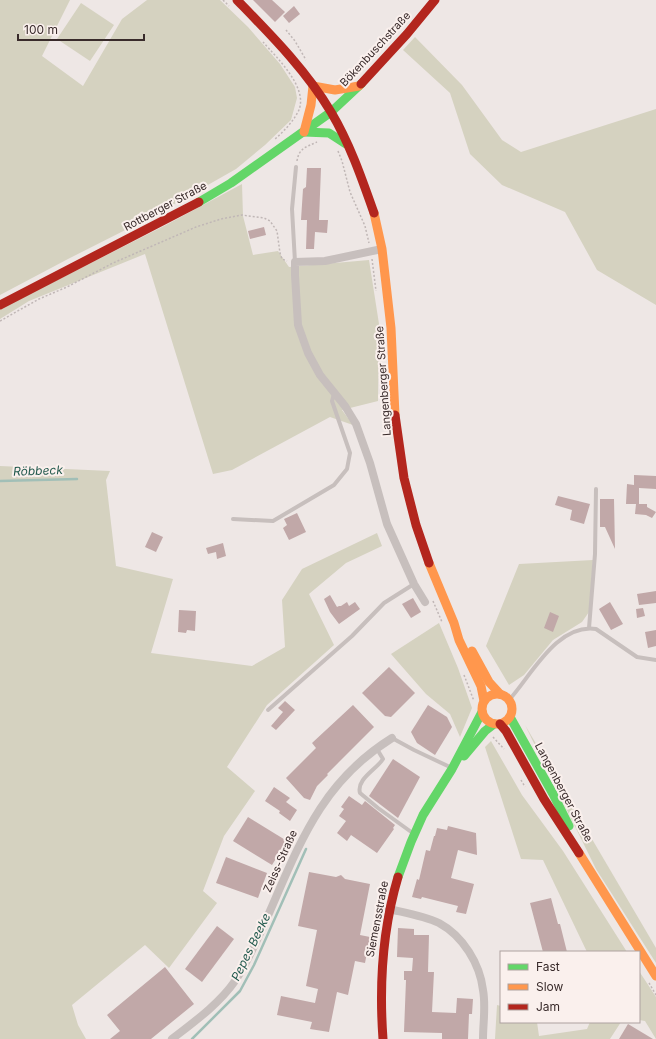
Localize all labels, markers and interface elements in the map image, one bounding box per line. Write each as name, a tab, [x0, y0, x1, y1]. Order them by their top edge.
street label: Bökenbuschstraße	[337, 9, 413, 89]
scale bar	[18, 16, 144, 42]
text: 100 m	[24, 22, 58, 37]
street label: Rottberger Straße	[121, 178, 209, 234]
street label: Langenberger Straße	[372, 326, 394, 436]
water label: Röbbeck	[13, 462, 64, 479]
street label: Langenberger Straße	[532, 740, 596, 844]
street label: Zeiss-Straße	[260, 828, 300, 894]
street label: Siemensstraße	[363, 880, 391, 958]
water label: Pepes Beeke	[228, 910, 273, 983]
legend	[500, 951, 640, 1023]
text: Fast	[536, 959, 560, 974]
text: Slow	[536, 979, 564, 994]
text: Jam	[536, 999, 560, 1014]

